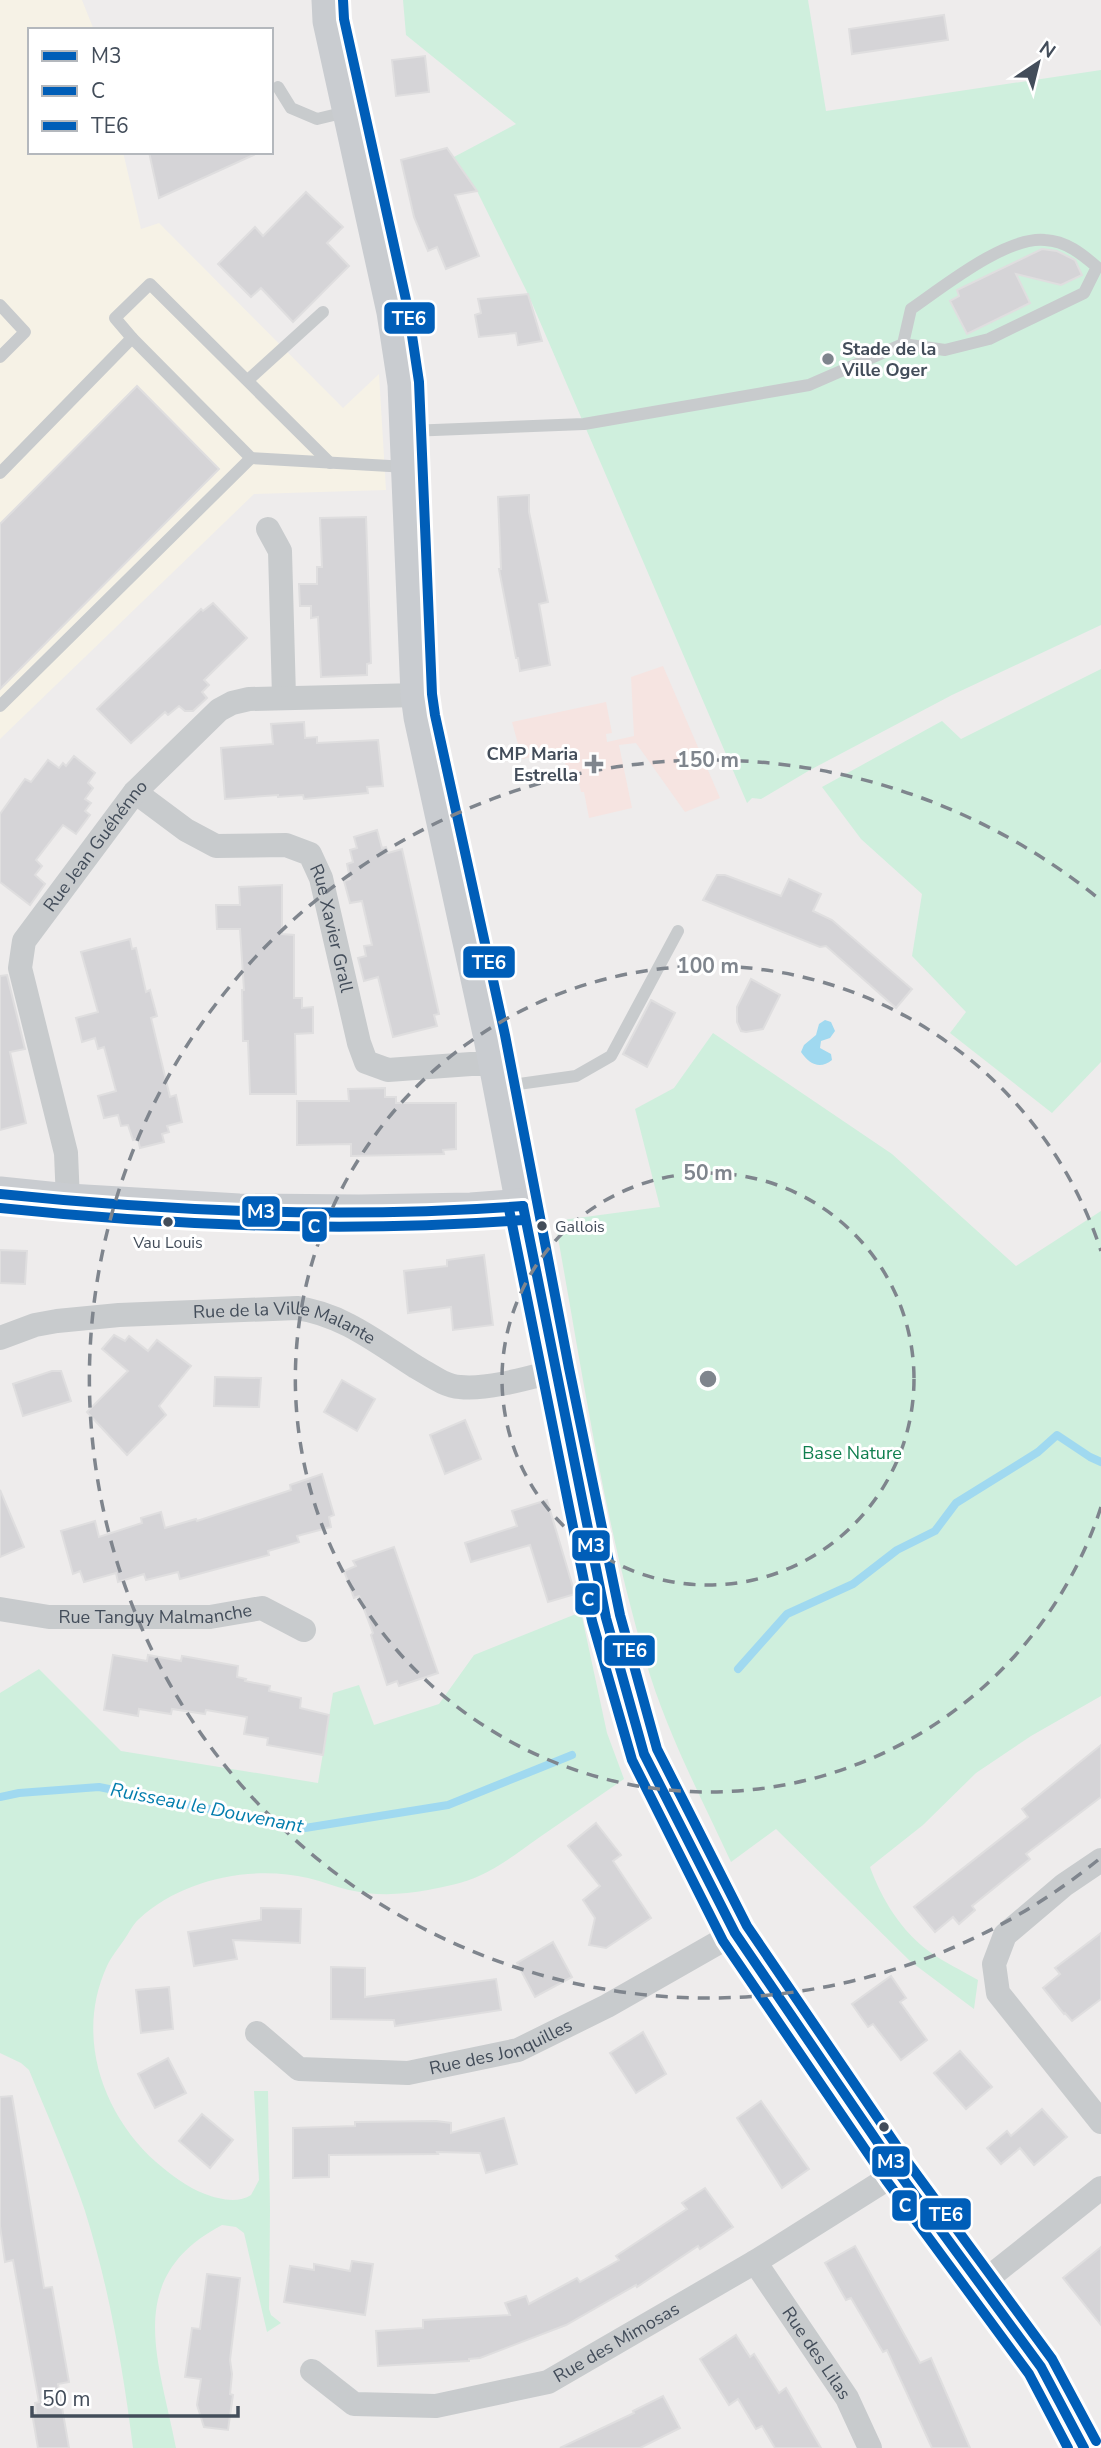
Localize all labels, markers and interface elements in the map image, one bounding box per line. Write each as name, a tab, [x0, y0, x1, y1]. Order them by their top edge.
legend	[28, 28, 273, 154]
north arrow	[1003, 28, 1073, 98]
text: N	[1034, 35, 1060, 65]
text: M3	[91, 42, 122, 70]
text: C	[91, 77, 105, 105]
text: TE6	[91, 112, 129, 140]
line badge: TE6	[383, 301, 436, 335]
text: TE6	[392, 306, 426, 332]
place label: Stade de la Ville Oger	[841, 337, 936, 382]
marker: Stade de la Ville Oger	[820, 351, 836, 367]
place label: CMP Maria Estrella	[487, 742, 578, 787]
text: 150 m	[677, 746, 739, 774]
marker: CMP Maria Estrella	[584, 754, 604, 774]
street label: Rue Jean Guéhénno	[38, 774, 153, 917]
street label: Rue Xavier Grall	[304, 860, 359, 995]
line badge: TE6	[462, 945, 516, 979]
text: TE6	[472, 950, 506, 976]
text: 100 m	[677, 952, 739, 980]
text: 50 m	[683, 1159, 733, 1187]
line badge: M3	[241, 1195, 281, 1228]
text: M3	[247, 1199, 275, 1225]
line badge: C	[301, 1210, 328, 1243]
text: C	[308, 1214, 321, 1240]
marker: Vau Louis	[161, 1215, 175, 1229]
place label: Gallois	[555, 1216, 605, 1238]
marker: Gallois	[535, 1219, 549, 1233]
place label: Vau Louis	[132, 1232, 203, 1254]
street label: Rue de la Ville Malante	[193, 1296, 380, 1350]
centre of rings	[696, 1367, 720, 1391]
park label: Base Nature	[802, 1441, 902, 1465]
line badge: M3	[571, 1529, 611, 1562]
text: M3	[577, 1533, 605, 1559]
line badge: C	[574, 1582, 601, 1616]
text: C	[582, 1587, 595, 1613]
street label: Rue Tanguy Malmanche	[58, 1598, 254, 1629]
line badge: TE6	[603, 1634, 656, 1667]
text: TE6	[613, 1638, 647, 1664]
water label: Ruisseau le Douvenant	[108, 1777, 307, 1840]
street label: Rue des Jonquilles	[427, 2013, 576, 2080]
unlabelled marker	[877, 2120, 891, 2134]
line badge: M3	[871, 2145, 911, 2178]
text: M3	[877, 2149, 905, 2175]
line badge: C	[891, 2189, 918, 2222]
text: C	[899, 2193, 912, 2219]
line badge: TE6	[919, 2197, 972, 2231]
text: TE6	[929, 2202, 963, 2228]
street label: Rue des Mimosas	[549, 2296, 684, 2388]
street label: Rue des Lilas	[777, 2302, 857, 2404]
scale bar	[32, 2374, 238, 2418]
text: 50 m	[42, 2385, 91, 2413]

